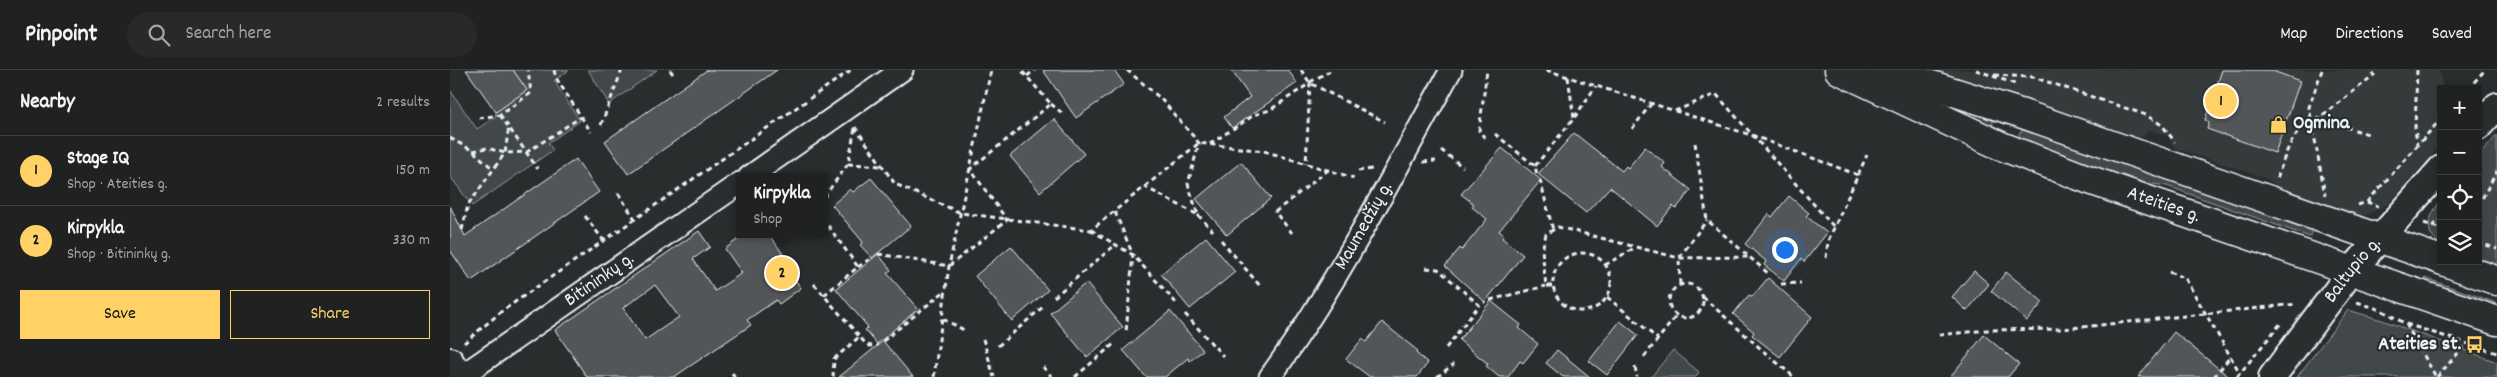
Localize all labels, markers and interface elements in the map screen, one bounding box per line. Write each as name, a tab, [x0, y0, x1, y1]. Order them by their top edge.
search box	[127, 12, 477, 57]
text: Pinpoint	[25, 18, 97, 52]
icon: search	[145, 21, 173, 49]
text: Search here	[185, 21, 271, 48]
text: Map	[2280, 22, 2307, 47]
text: Directions	[2335, 22, 2404, 47]
text: Saved	[2432, 22, 2472, 47]
pin: 1	[2205, 82, 2237, 120]
map controls	[2437, 85, 2482, 265]
button: +	[2437, 85, 2482, 130]
text: Nearby	[20, 88, 75, 118]
text: 2 results	[376, 91, 430, 114]
place label: Ogmina	[2293, 110, 2350, 138]
shop icon: Ogmina	[2269, 114, 2289, 134]
button: −	[2437, 130, 2482, 175]
text: Stage IQ	[67, 146, 129, 173]
text: 1	[34, 159, 38, 182]
text: 150 m	[396, 159, 430, 182]
text: Shop · Ateities g.	[67, 173, 167, 196]
popup	[736, 173, 828, 238]
button: locate	[2437, 175, 2482, 220]
street label: Maumedžių g.	[1328, 177, 1401, 276]
street label: Ateities g.	[2123, 180, 2204, 231]
text: Kirpykla	[754, 181, 810, 208]
text: Shop	[754, 208, 782, 231]
text: Kirpykla	[67, 216, 124, 243]
button: layers	[2437, 220, 2482, 265]
text: 2	[33, 229, 40, 252]
text: 330 m	[392, 229, 430, 252]
street label: Baltupio g.	[2318, 231, 2389, 309]
your location	[1772, 237, 1798, 263]
text: Shop · Bitininkų g.	[67, 243, 171, 266]
street label: Bitininkų g.	[559, 246, 641, 314]
pin: 2	[766, 254, 798, 292]
button: Save	[20, 290, 220, 339]
button: Share	[230, 290, 430, 339]
place label: Ateities st.	[2378, 331, 2461, 359]
bus stop icon: Ateities st.	[2465, 335, 2485, 355]

